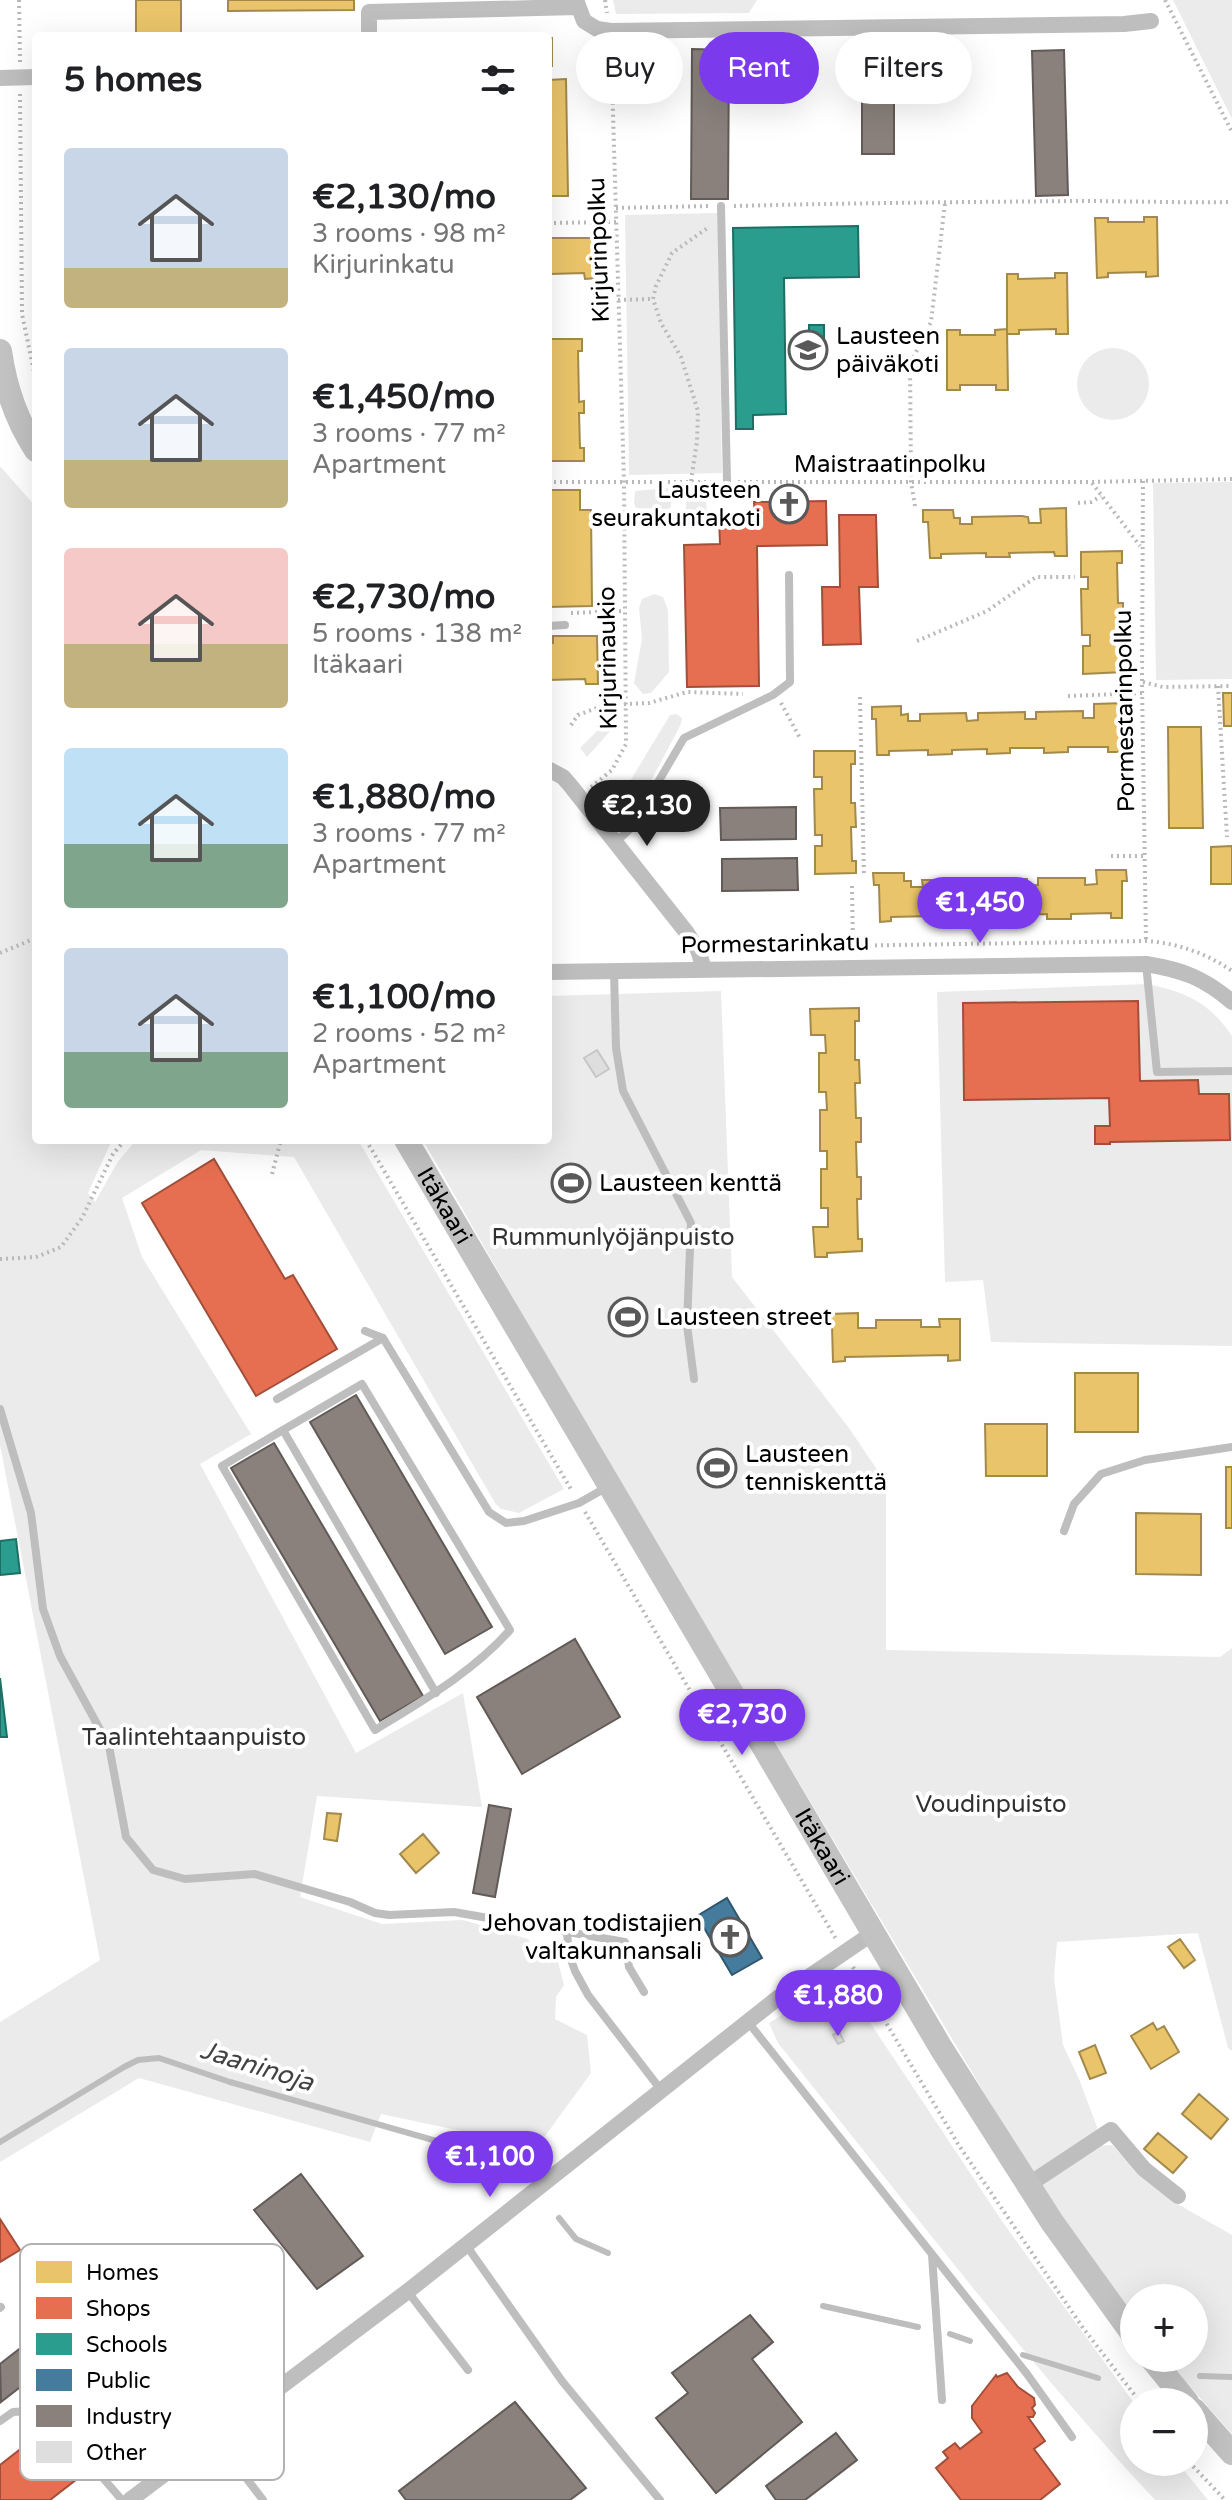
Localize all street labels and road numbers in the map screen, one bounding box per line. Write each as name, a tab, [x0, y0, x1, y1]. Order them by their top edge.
street label: Kirjurinpolku	[582, 177, 616, 323]
street label: Maistraatinpolku	[794, 450, 986, 479]
street label: Kirjurinaukio	[592, 586, 624, 730]
street label: Pormestarinpolku	[1109, 610, 1141, 812]
street label: Pormestarinkatu	[680, 928, 870, 960]
street label: Itäkaari	[411, 1162, 478, 1249]
street label: Itäkaari	[788, 1803, 856, 1890]

